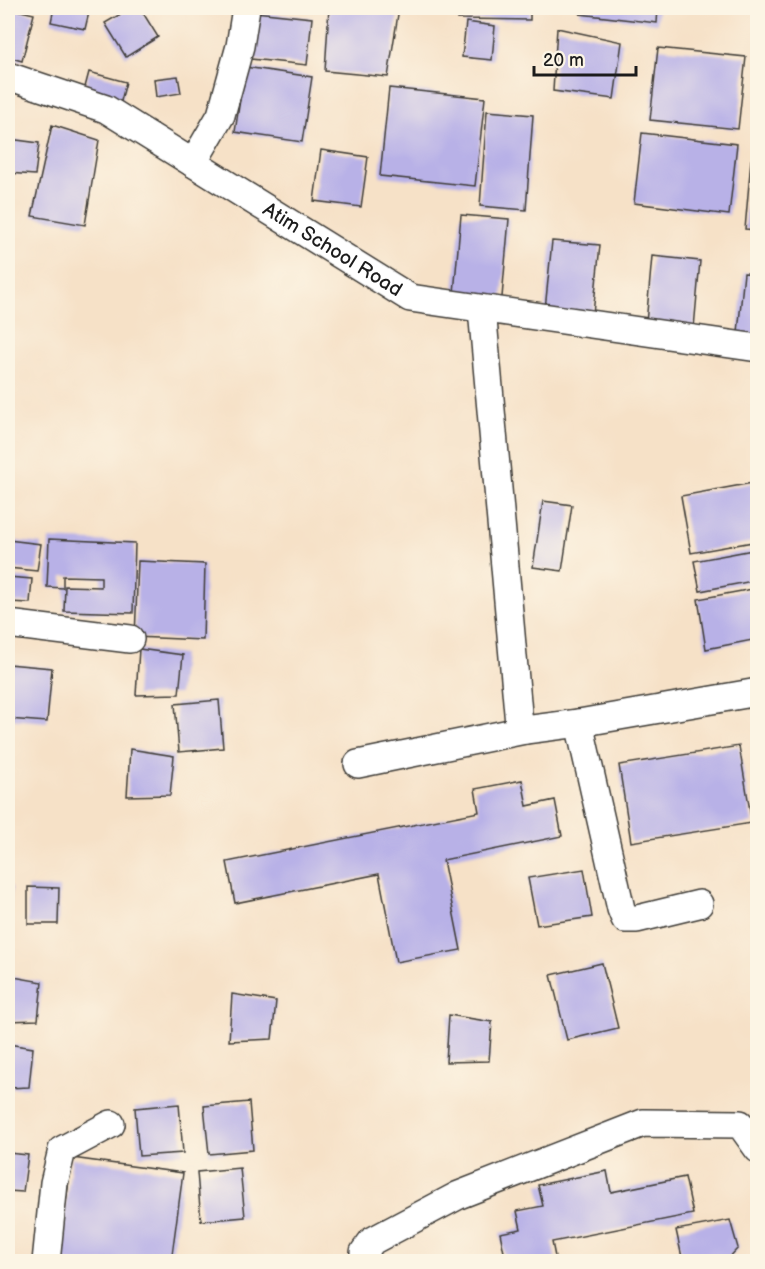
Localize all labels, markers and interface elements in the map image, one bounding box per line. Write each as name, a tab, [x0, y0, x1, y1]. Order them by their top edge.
scale bar	[534, 39, 636, 77]
text: 20 m	[543, 50, 584, 71]
street label: Atim School Road	[258, 197, 406, 302]

